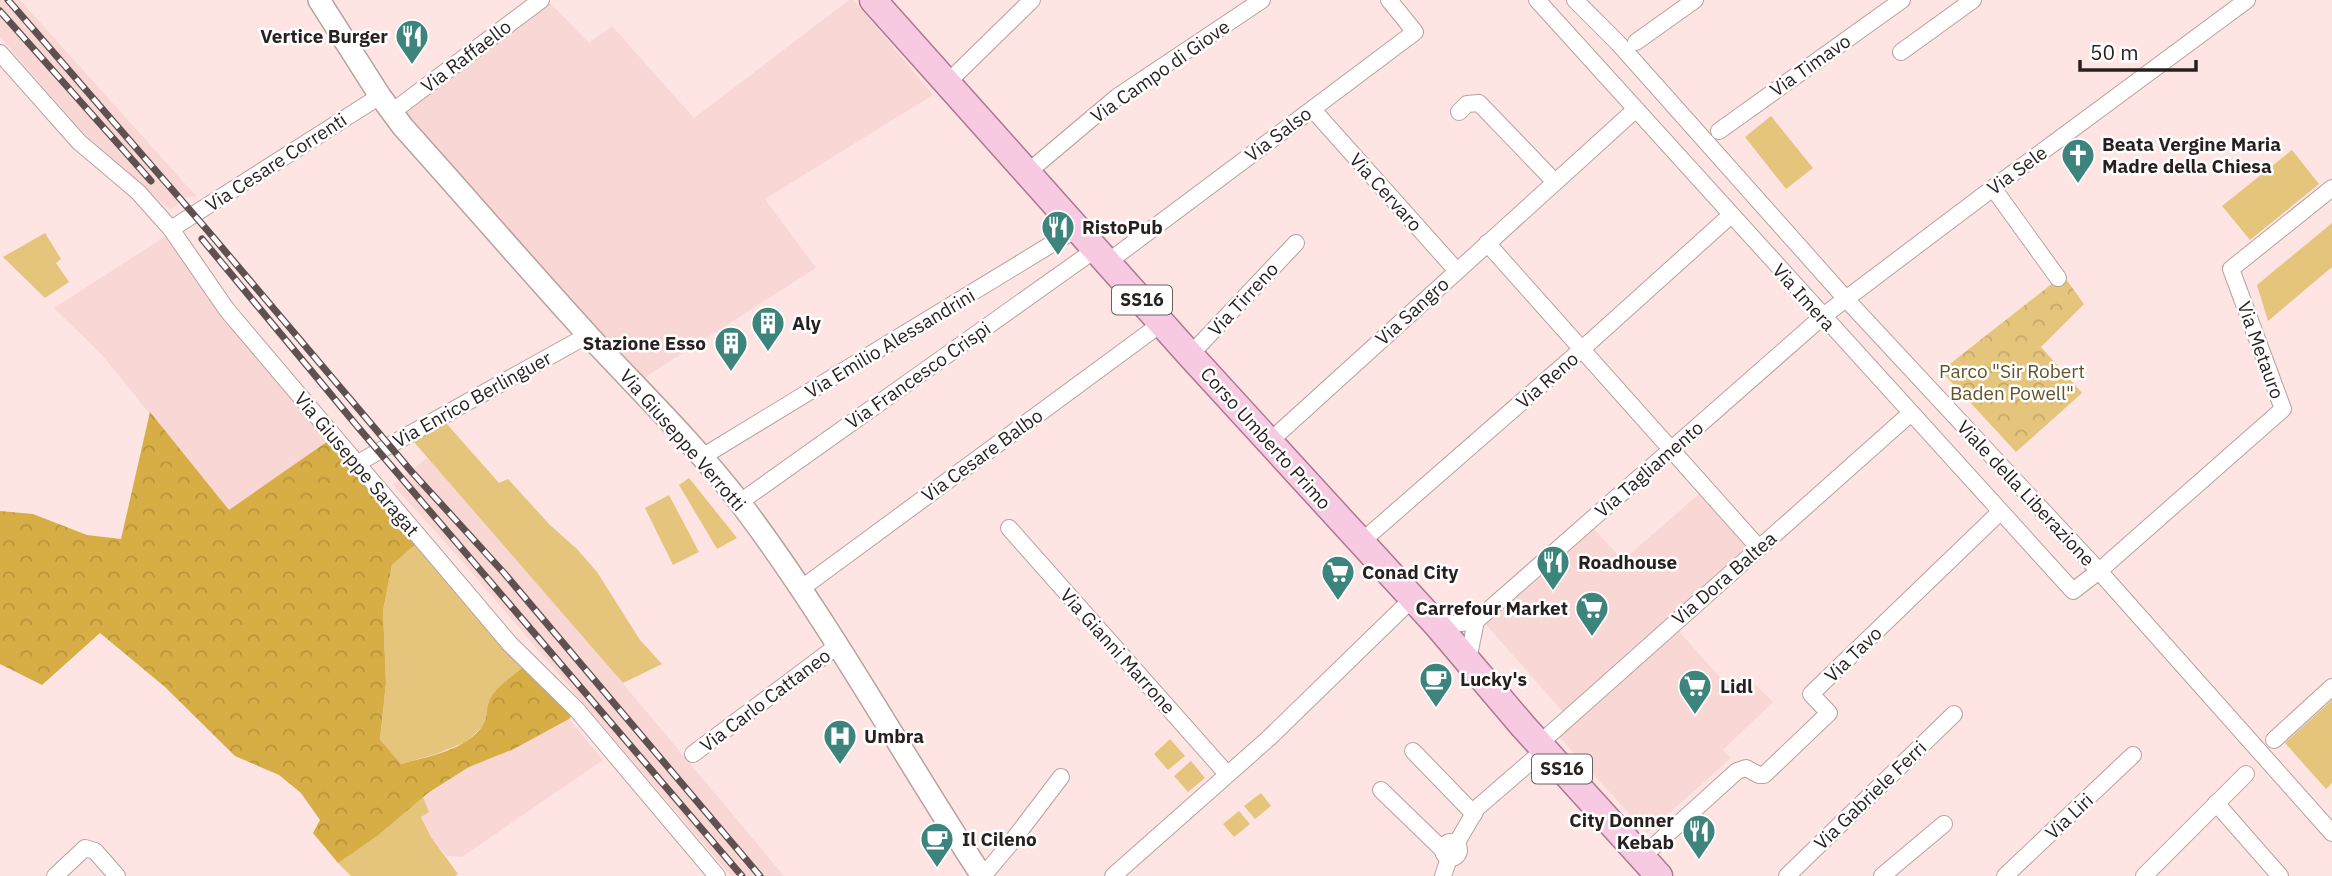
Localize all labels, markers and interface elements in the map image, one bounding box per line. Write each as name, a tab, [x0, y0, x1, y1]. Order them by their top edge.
street label: Via Raffaello	[416, 14, 516, 98]
street label: Via Campo di Giove	[1086, 14, 1234, 128]
restaurant icon: Vertice Burger	[393, 17, 431, 66]
place label: Vertice Burger	[260, 24, 388, 48]
street label: Via Timavo	[1765, 28, 1855, 102]
scale bar	[2080, 28, 2196, 72]
text: 50 m	[2090, 38, 2139, 66]
street label: Via Salso	[1240, 101, 1316, 167]
street label: Via Cesare Correnti	[201, 107, 351, 217]
place label: Beata Vergine Maria Madre della Chiesa	[2102, 132, 2281, 178]
church icon: Beata Vergine Maria Madre della Chiesa	[2059, 136, 2097, 185]
street label: Via Sele	[1982, 140, 2052, 200]
street label: Via Cervaro	[1345, 148, 1427, 236]
restaurant icon: RistoPub	[1039, 208, 1077, 257]
place label: RistoPub	[1082, 215, 1163, 239]
street label: Via Tirreno	[1203, 257, 1283, 341]
street label: Via Imera	[1767, 258, 1841, 336]
street label: Via Sangro	[1370, 272, 1454, 350]
street label: Via Emilio Alessandrini	[801, 283, 979, 403]
road number: SS16	[1112, 286, 1172, 314]
street label: Via Metauro	[2232, 298, 2290, 402]
building icon: Aly	[749, 304, 787, 353]
place label: Aly	[792, 311, 822, 335]
street label: Via Francesco Crispi	[841, 316, 995, 434]
building icon: Stazione Esso	[712, 324, 750, 373]
place label: Stazione Esso	[582, 331, 706, 355]
street label: Via Enrico Berlinguer	[388, 345, 556, 453]
street label: Via Reno	[1511, 346, 1583, 414]
park label: Parco "Sir Robert Baden Powell"	[1939, 359, 2085, 405]
street label: Corso Umberto Primo	[1196, 362, 1336, 514]
street label: Via Giuseppe Verrotti	[615, 364, 751, 516]
street label: Via Giuseppe Saragat	[290, 387, 424, 541]
street label: Via Cesare Balbo	[917, 403, 1047, 507]
street label: Via Tagliamento	[1590, 415, 1708, 523]
street label: Viale della Liberazione	[1952, 415, 2100, 571]
street label: Via Dora Baltea	[1667, 526, 1781, 630]
restaurant icon: Roadhouse	[1534, 543, 1572, 592]
place label: Roadhouse	[1578, 550, 1677, 574]
supermarket icon: Conad City	[1319, 553, 1357, 602]
place label: Conad City	[1362, 560, 1459, 584]
street label: Via Gianni Marrone	[1055, 583, 1181, 719]
supermarket icon: Carrefour Market	[1573, 589, 1611, 638]
place label: Carrefour Market	[1415, 596, 1568, 620]
street label: Via Tavo	[1819, 621, 1887, 687]
street label: Via Carlo Cattaneo	[695, 643, 835, 757]
cafe icon: Lucky's	[1417, 660, 1455, 709]
place label: Lucky's	[1460, 667, 1527, 691]
supermarket icon: Lidl	[1676, 667, 1714, 716]
place label: Lidl	[1720, 674, 1753, 698]
hospital icon: Umbra	[821, 717, 859, 766]
place label: Umbra	[864, 724, 924, 748]
street label: Via Gabriele Ferri	[1809, 735, 1931, 855]
road number: SS16	[1532, 754, 1592, 784]
street label: Via Liri	[2040, 788, 2098, 844]
place label: City Donner Kebab	[1569, 808, 1674, 854]
restaurant icon: City Donner Kebab	[1680, 812, 1718, 861]
cafe icon: Il Cileno	[918, 820, 956, 869]
place label: Il Cileno	[962, 827, 1037, 851]

